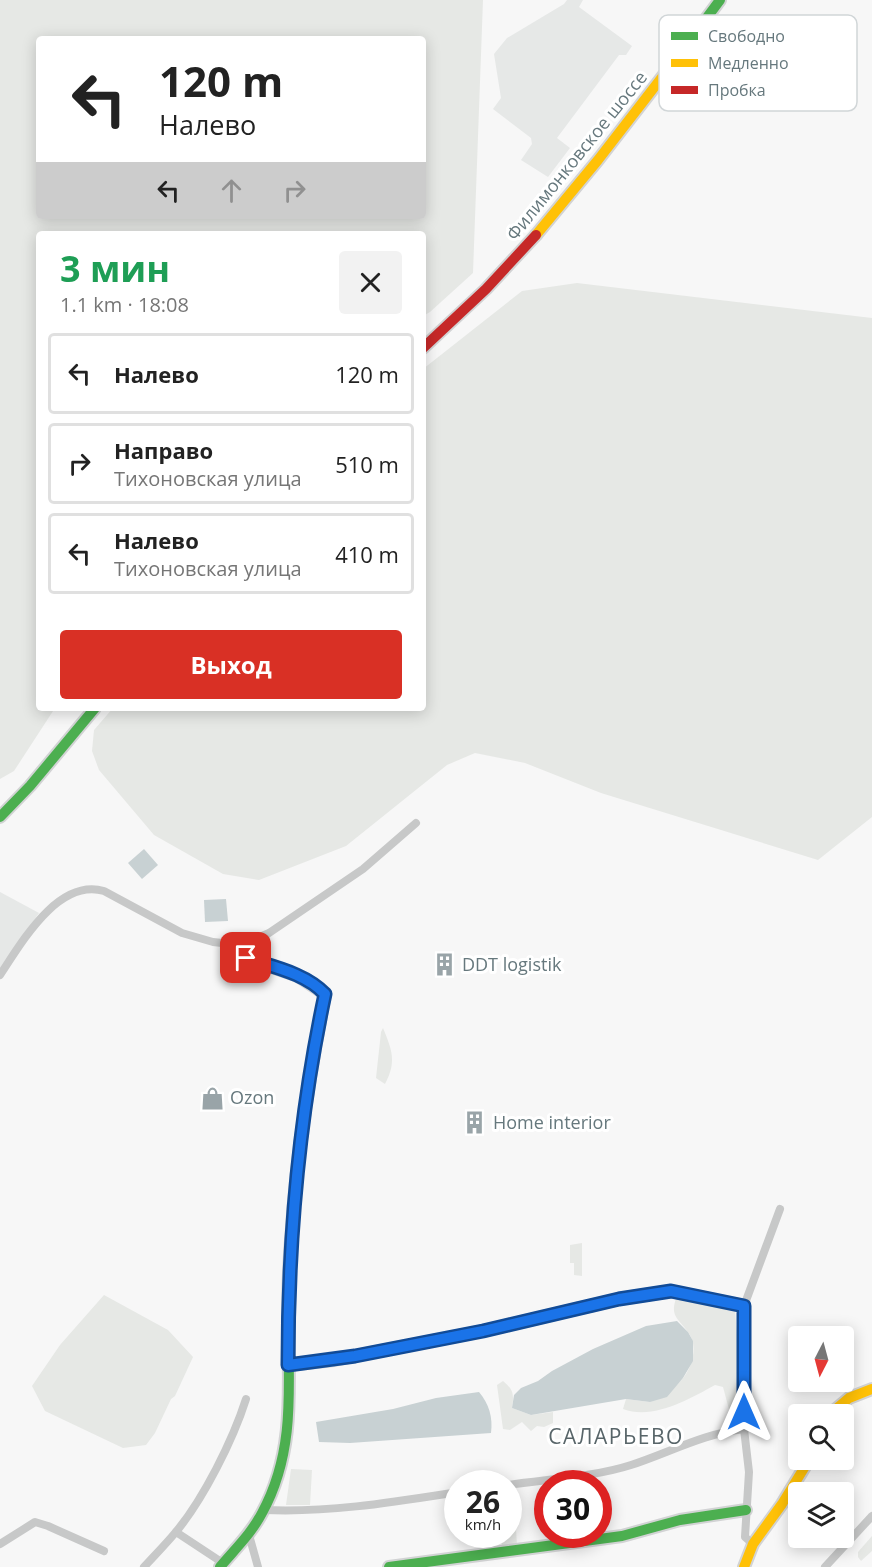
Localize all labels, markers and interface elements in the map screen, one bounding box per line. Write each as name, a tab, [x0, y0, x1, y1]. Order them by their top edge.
legend	[659, 15, 857, 111]
text: Свободно	[708, 25, 785, 47]
text: 120 m	[159, 52, 283, 109]
text: Медленно	[708, 52, 789, 74]
icon: left	[60, 60, 138, 138]
street label: Филимонковское шоссе	[500, 66, 652, 245]
text: Пробка	[708, 79, 766, 101]
text: Налево	[159, 106, 256, 143]
icon: left	[152, 174, 185, 207]
icon: ahead	[215, 174, 248, 207]
icon: right	[278, 174, 311, 207]
text: 3 мин	[60, 244, 170, 293]
button: close	[339, 251, 402, 314]
text: 1.1 km · 18:08	[60, 291, 189, 318]
icon: left	[63, 357, 96, 390]
text: Налево	[114, 359, 199, 389]
text: 120 m	[335, 359, 399, 389]
text: Направо	[114, 435, 213, 465]
icon: right	[63, 447, 96, 480]
text: 510 m	[335, 449, 399, 479]
text: Тихоновская улица	[114, 465, 302, 492]
text: Налево	[114, 525, 199, 555]
icon: left	[63, 537, 96, 570]
text: 410 m	[335, 539, 399, 569]
text: Тихоновская улица	[114, 555, 302, 582]
button: Выход	[60, 630, 402, 699]
pin	[220, 932, 271, 983]
icon: arrive	[229, 941, 262, 974]
building icon: DDT logistik	[431, 952, 457, 978]
place label: DDT logistik	[462, 952, 562, 976]
shop icon: Ozon	[199, 1085, 225, 1111]
place label: Ozon	[230, 1085, 274, 1109]
building icon: Home interior	[462, 1110, 488, 1136]
place label: Home interior	[493, 1110, 611, 1134]
north arrow	[788, 1326, 854, 1392]
map controls	[788, 1326, 854, 1548]
position arrow	[712, 1380, 776, 1444]
button: search	[788, 1404, 854, 1470]
district label: САЛАРЬЕВО	[548, 1422, 684, 1450]
speed limit sign: 30	[534, 1470, 612, 1548]
text: 26	[466, 1481, 500, 1522]
button: layers	[788, 1482, 854, 1548]
text: km/h	[465, 1514, 501, 1534]

